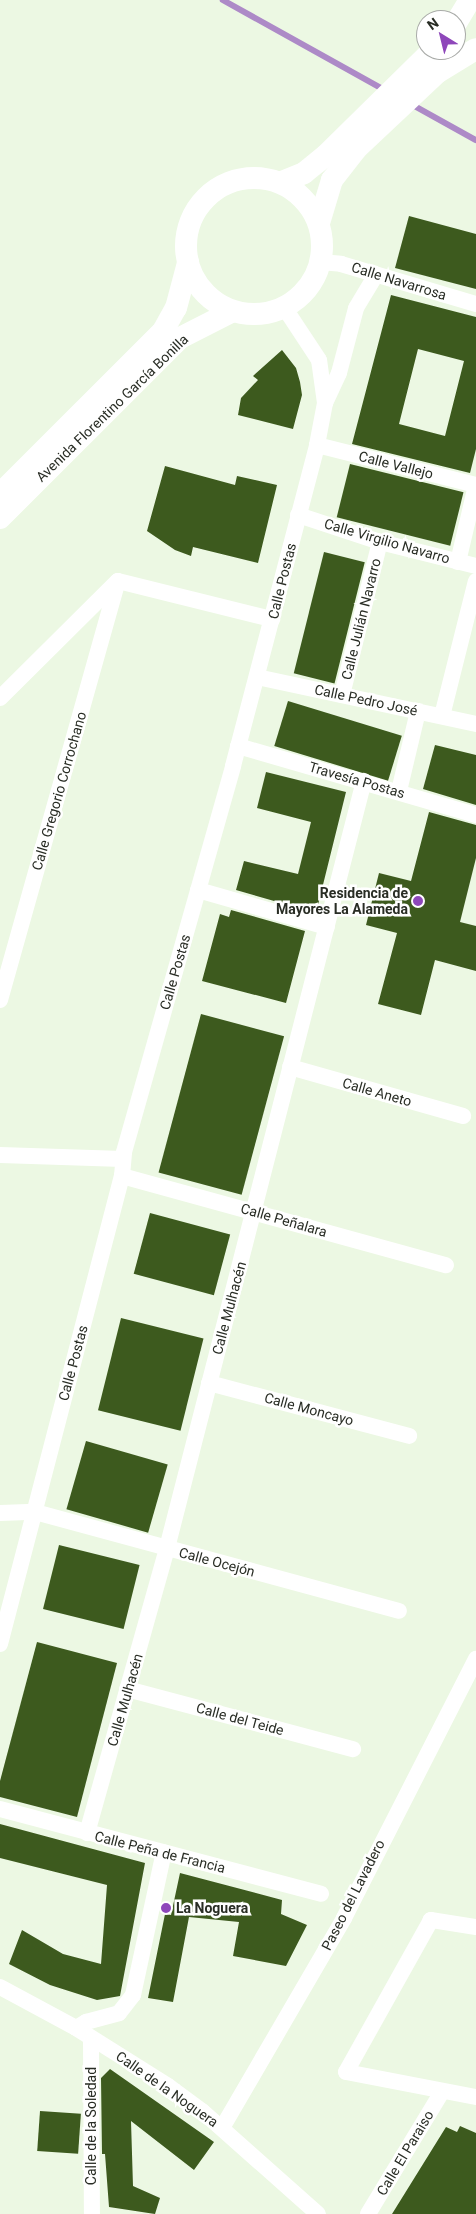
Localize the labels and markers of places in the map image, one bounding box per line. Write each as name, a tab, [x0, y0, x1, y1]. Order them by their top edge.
place label: Residencia de Mayores La Alameda	[276, 885, 408, 918]
marker: Residencia de Mayores La Alameda	[412, 895, 424, 907]
place label: La Noguera	[176, 1900, 248, 1916]
marker: La Noguera	[160, 1902, 172, 1914]

